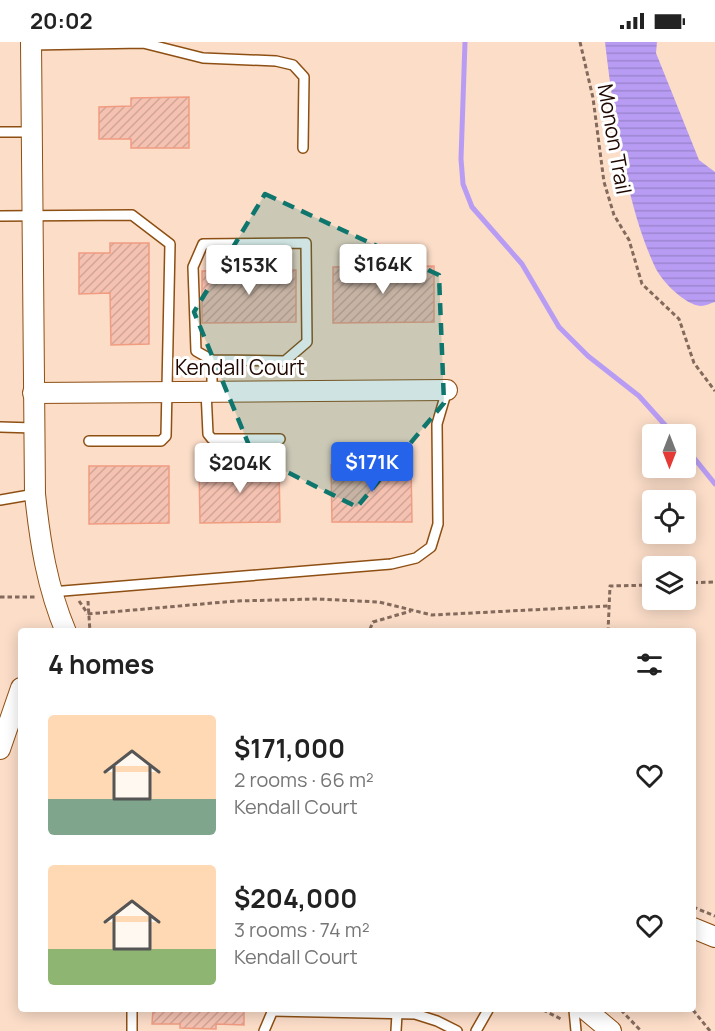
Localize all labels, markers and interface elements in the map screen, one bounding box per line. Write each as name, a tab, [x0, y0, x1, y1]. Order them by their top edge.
text: 20:02	[30, 6, 93, 36]
street label: Monon Trail	[592, 82, 638, 196]
pin: $164K	[341, 244, 425, 295]
pin: $153K	[207, 245, 291, 296]
text: $164K	[354, 250, 412, 277]
text: $153K	[220, 251, 278, 278]
street label: Kendall Court	[175, 353, 305, 381]
north arrow	[642, 424, 696, 478]
map controls	[642, 424, 696, 610]
pin: $171K	[330, 442, 414, 493]
pin: $204K	[198, 443, 282, 494]
text: $171K	[345, 448, 399, 475]
text: $204K	[209, 449, 271, 476]
button: locate	[642, 490, 696, 544]
button: layers	[642, 556, 696, 610]
text: 4 homes	[48, 646, 154, 682]
icon: filters	[633, 648, 666, 681]
text: $171,000	[234, 730, 345, 766]
icon: home	[96, 739, 168, 811]
icon: heart	[633, 759, 666, 792]
text: 2 rooms · 66 m²	[234, 766, 374, 793]
text: Kendall Court	[234, 793, 358, 820]
text: $204,000	[234, 880, 357, 916]
icon: home	[96, 889, 168, 961]
icon: heart	[633, 909, 666, 942]
text: 3 rooms · 74 m²	[234, 916, 370, 943]
text: Kendall Court	[234, 943, 358, 970]

